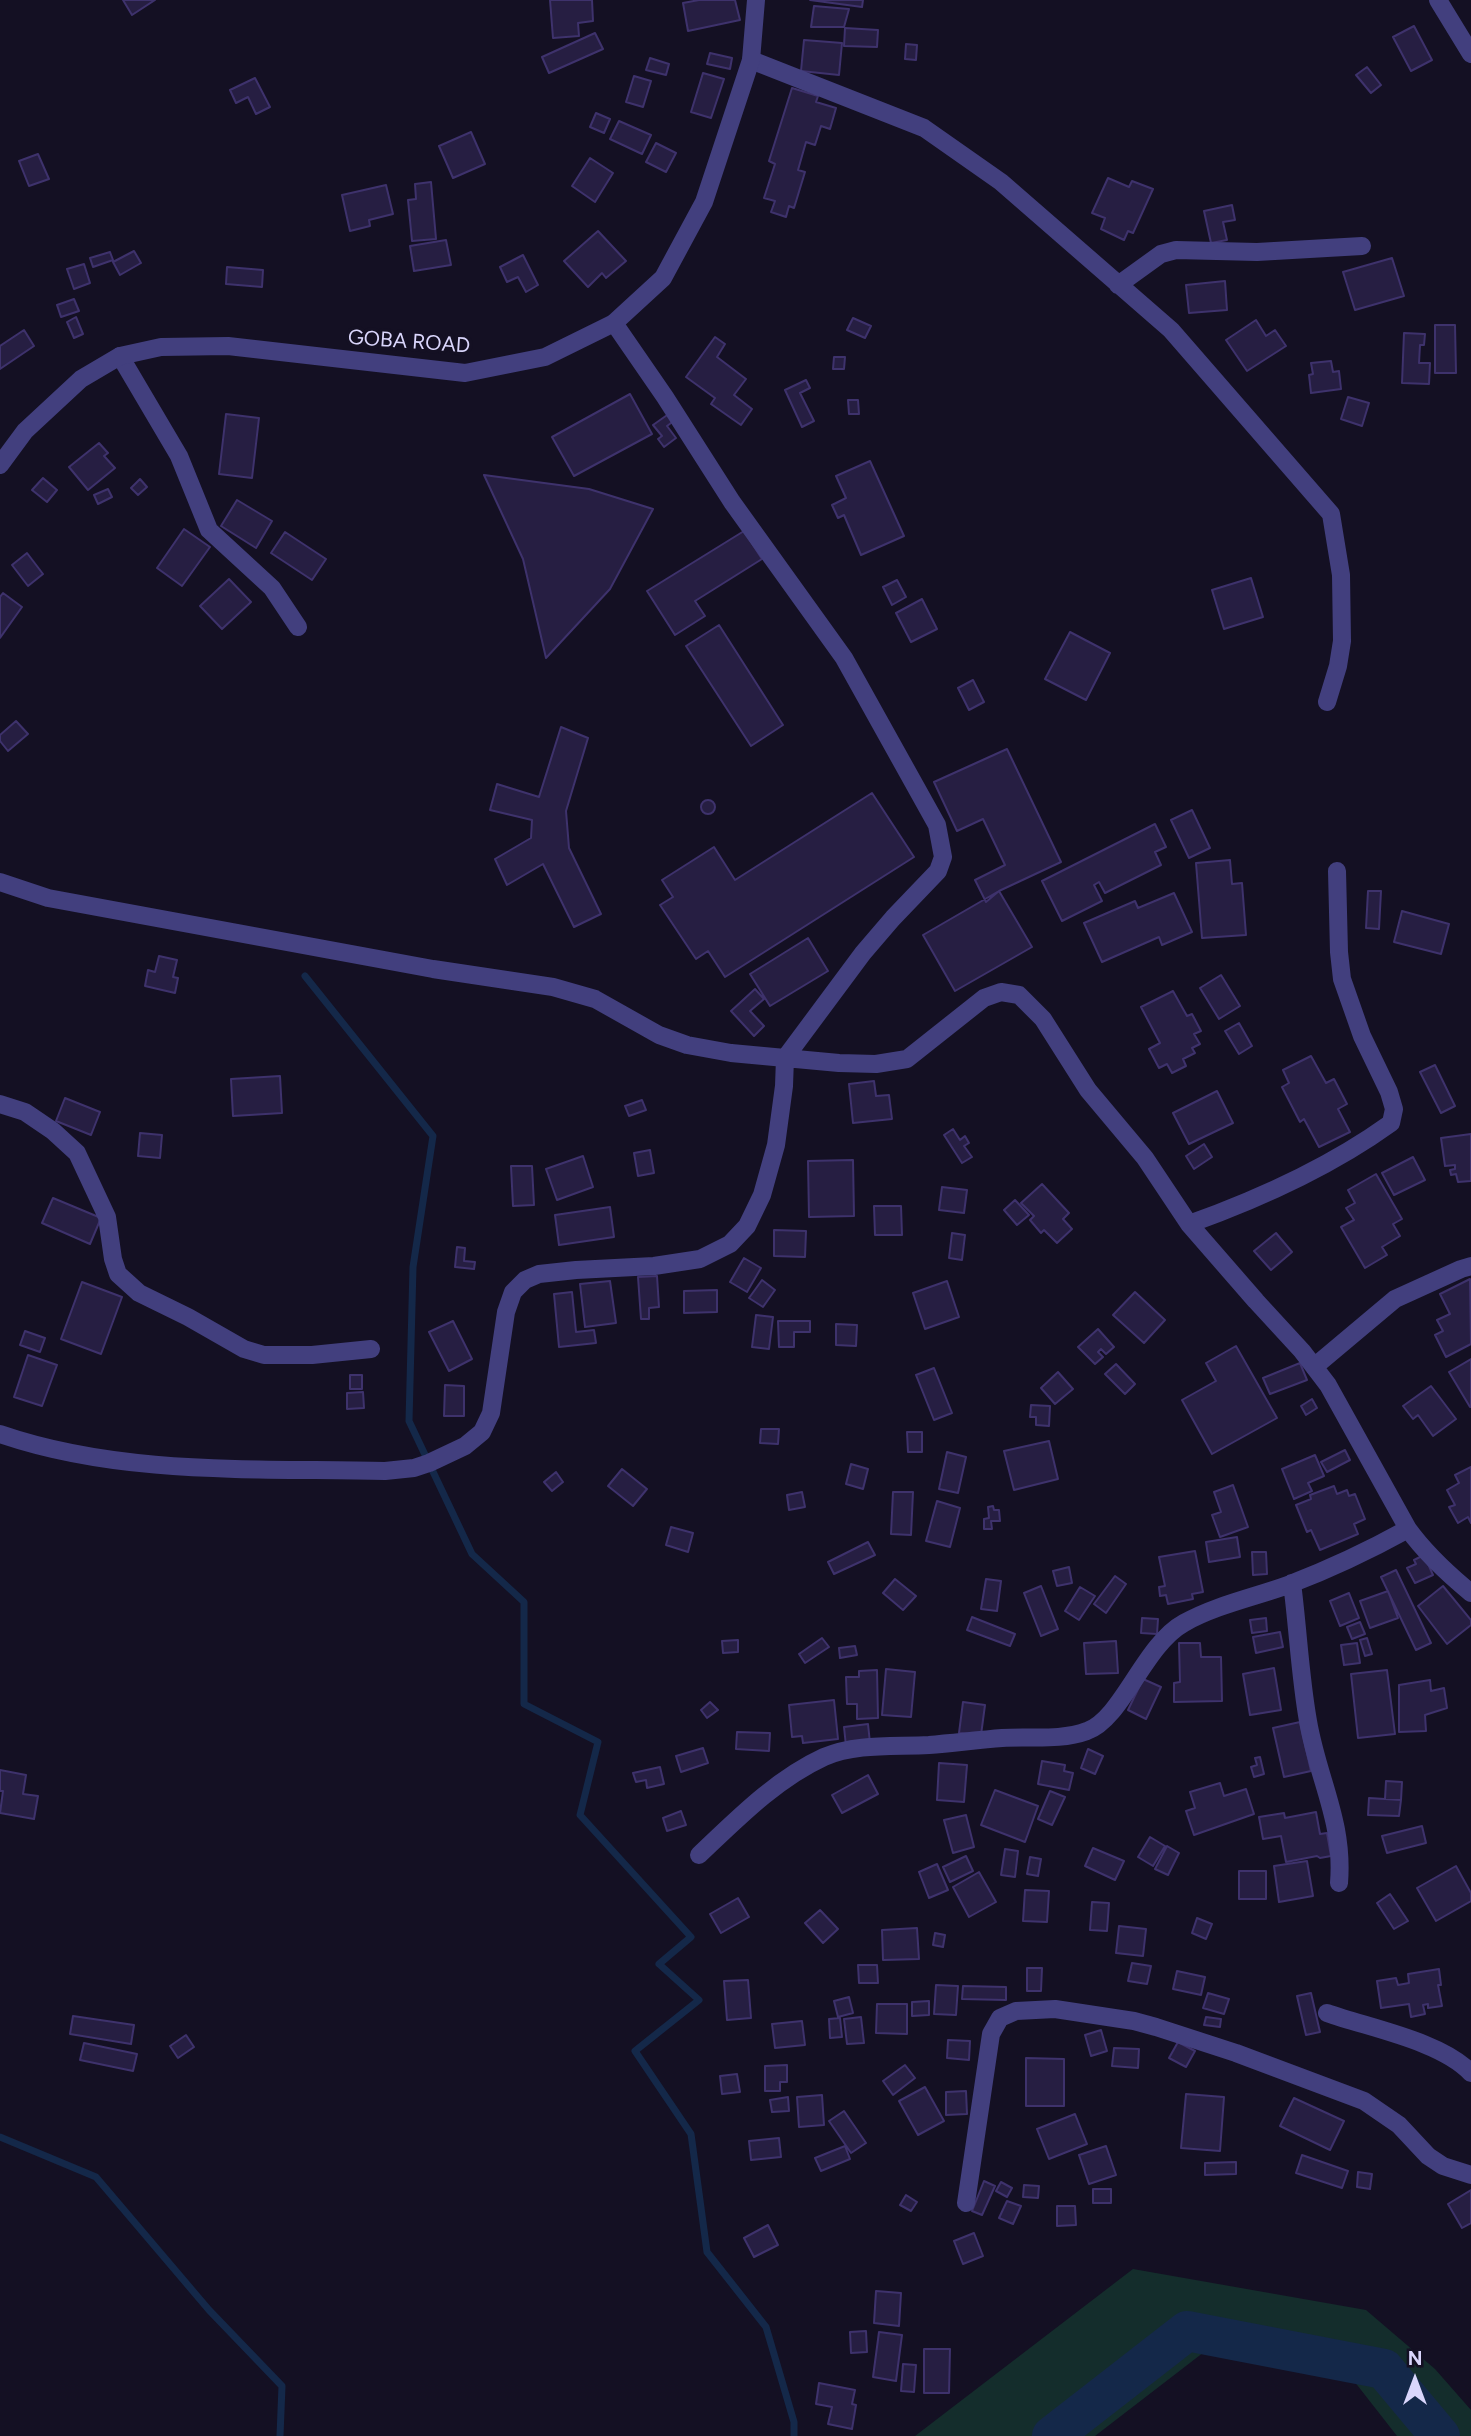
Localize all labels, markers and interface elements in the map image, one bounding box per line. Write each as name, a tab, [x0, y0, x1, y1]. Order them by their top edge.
street label: GOBA ROAD	[347, 325, 471, 359]
north arrow	[1380, 2345, 1450, 2415]
text: N	[1408, 2347, 1422, 2370]

